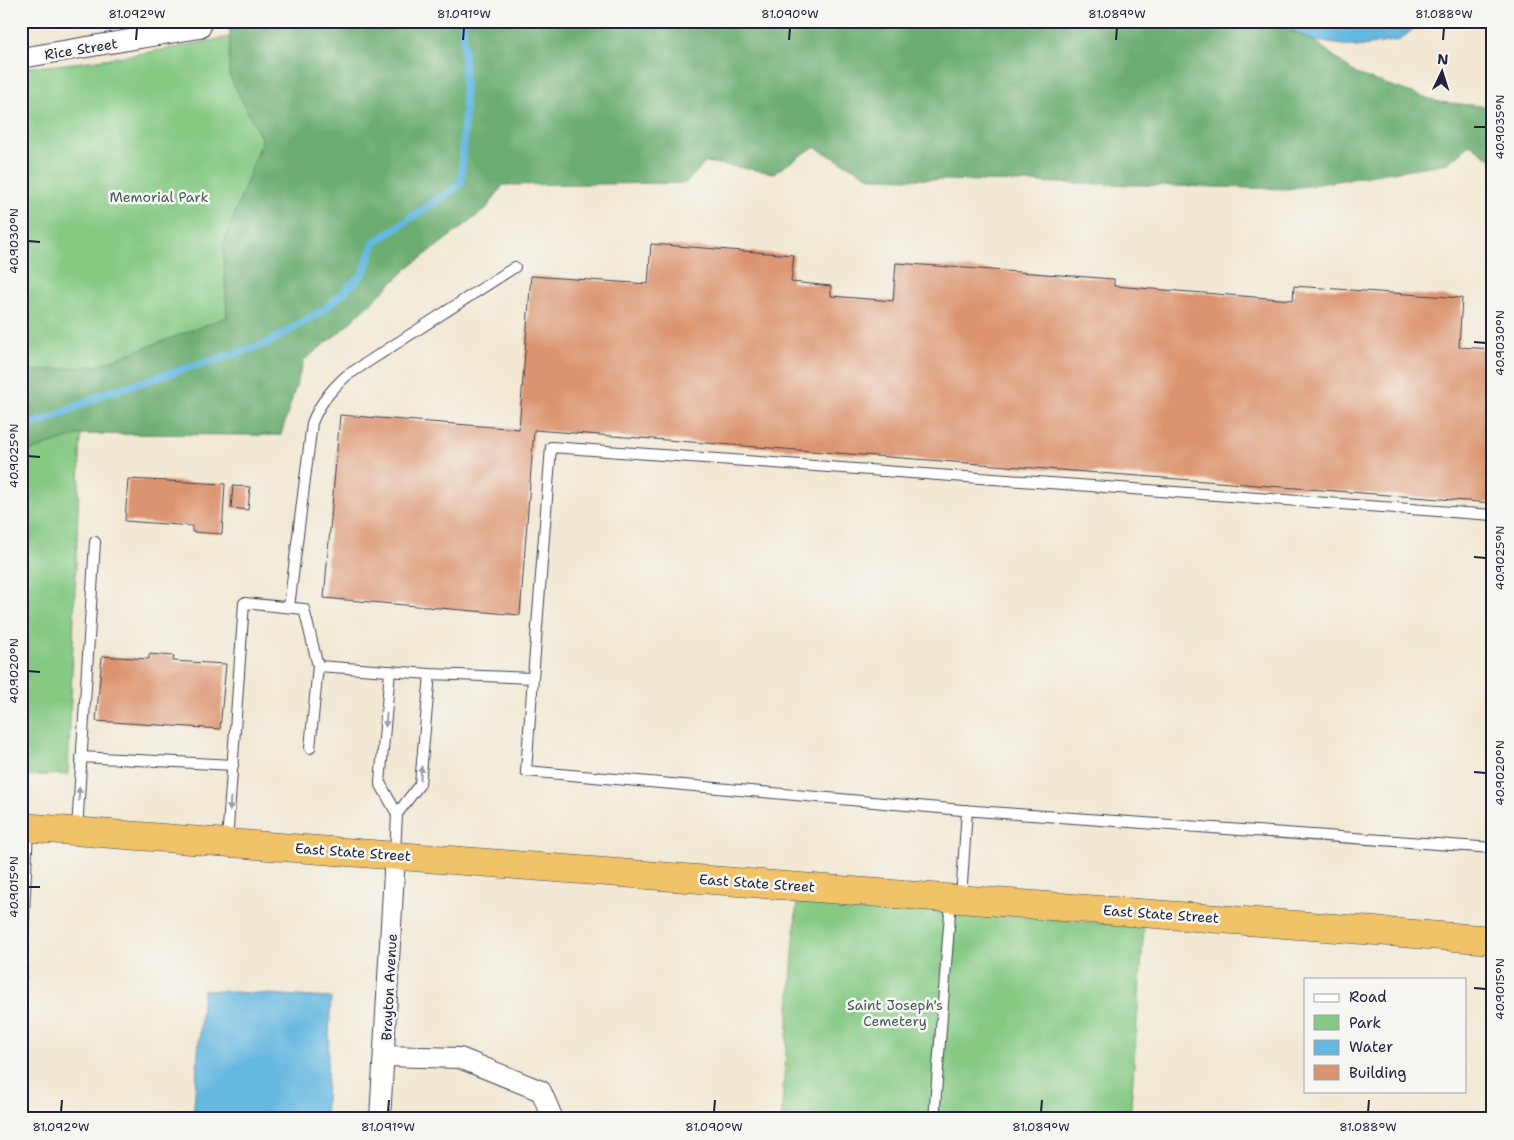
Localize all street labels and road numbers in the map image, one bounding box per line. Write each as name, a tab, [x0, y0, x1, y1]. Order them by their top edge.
street label: Rice Street	[43, 34, 119, 64]
street label: East State Street	[294, 839, 412, 865]
street label: East State Street	[698, 870, 816, 896]
street label: East State Street	[1102, 901, 1220, 927]
street label: Brayton Avenue	[377, 933, 401, 1041]

